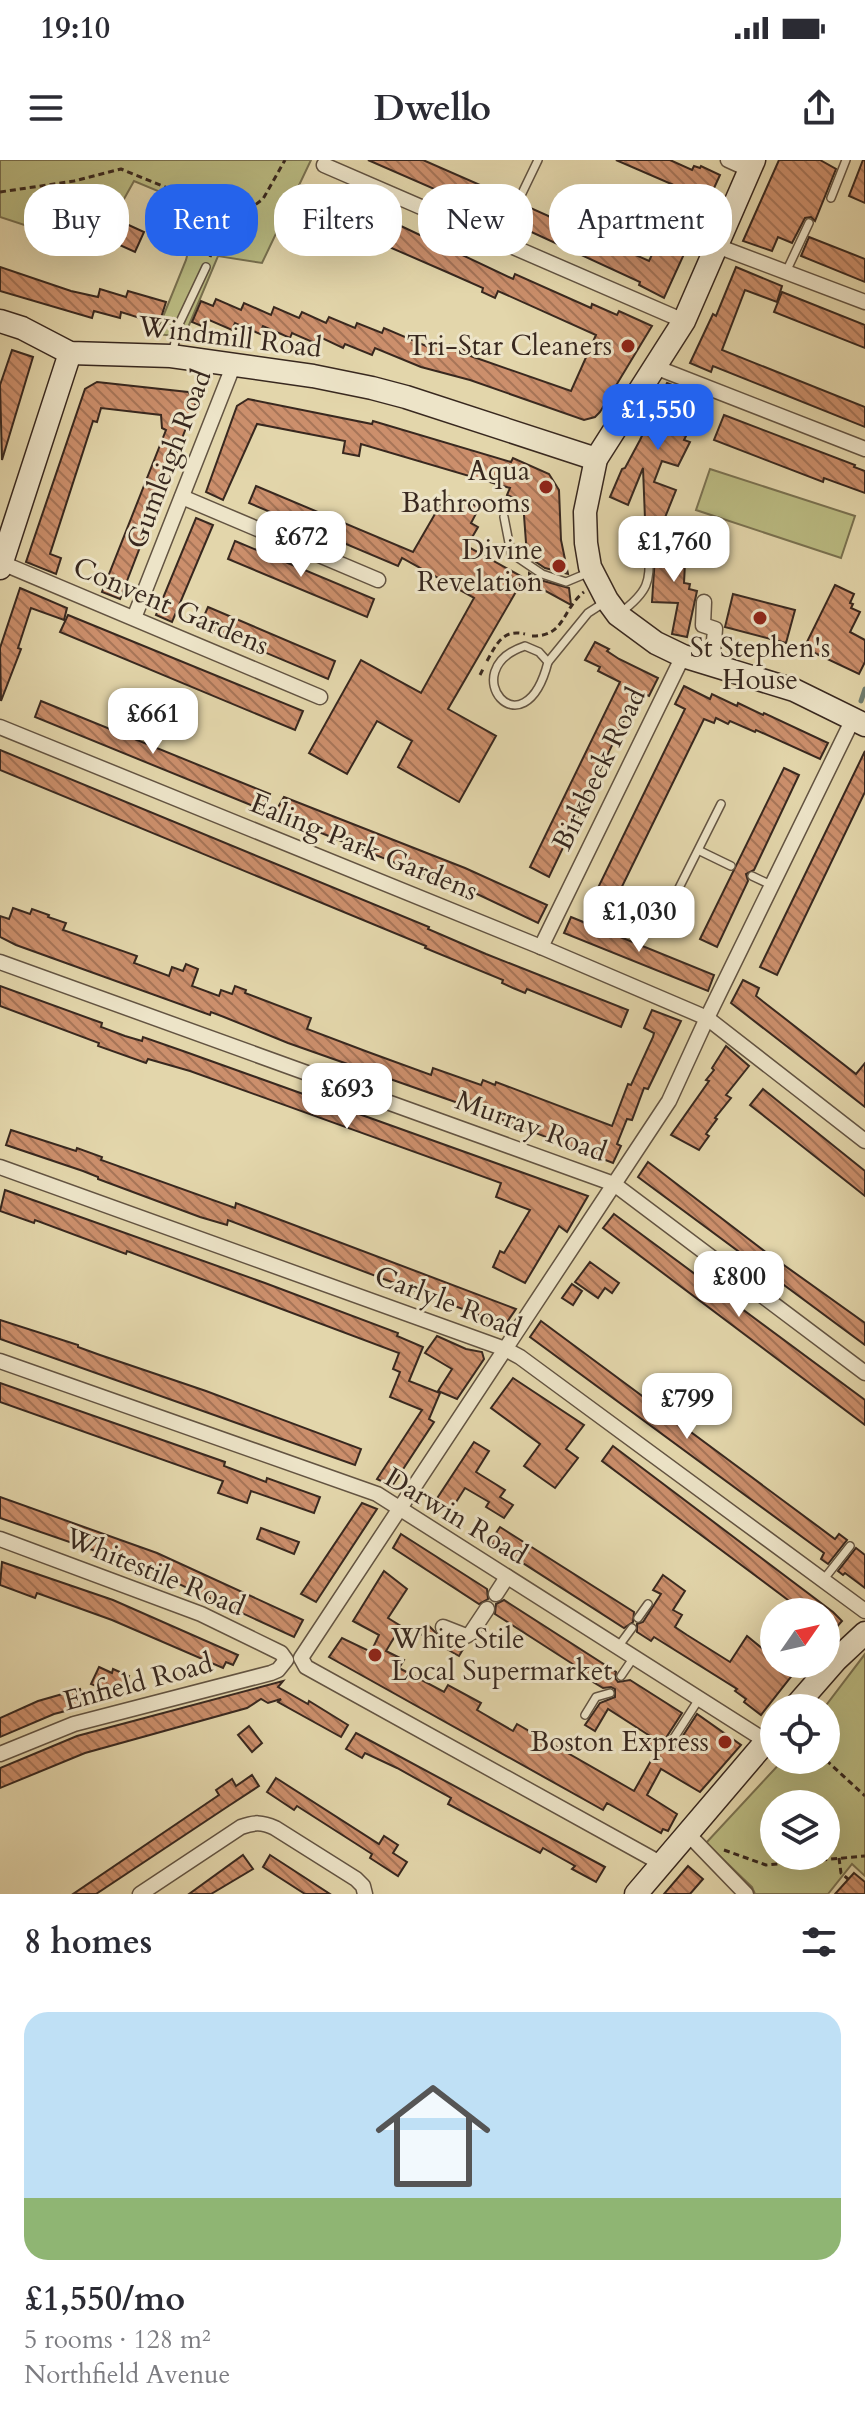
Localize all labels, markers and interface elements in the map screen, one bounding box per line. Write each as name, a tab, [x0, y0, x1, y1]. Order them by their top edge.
text: 19:10	[40, 8, 110, 49]
text: Dwello	[374, 84, 491, 133]
icon: menu	[24, 86, 68, 130]
icon: share	[797, 86, 841, 130]
chip: Buy	[24, 184, 129, 256]
chip: Rent	[145, 184, 258, 256]
chip: Filters	[274, 184, 402, 256]
chip: New	[418, 184, 533, 256]
chip: Apartment	[549, 184, 732, 256]
street label: Windmill Road	[135, 307, 324, 367]
place label: Tri-Star Cleaners	[407, 327, 612, 365]
marker: Tri-Star Cleaners	[619, 337, 637, 355]
street label: Gumleigh Road	[117, 364, 221, 554]
pin: £1,550	[593, 384, 723, 452]
text: £1,550	[621, 392, 695, 427]
place label: Aqua Bathrooms	[401, 452, 530, 522]
marker: Aqua Bathrooms	[537, 478, 555, 496]
pin: £672	[254, 511, 348, 579]
pin: £1,760	[609, 516, 739, 584]
text: £672	[274, 519, 328, 554]
text: £1,760	[637, 524, 711, 559]
place label: Divine Revelation	[417, 531, 543, 601]
street label: Convent Gardens	[67, 548, 275, 664]
marker: Divine Revelation	[550, 557, 568, 575]
marker: St Stephen's House	[751, 609, 769, 627]
place label: St Stephen's House	[690, 629, 830, 699]
street label: Birkbeck Road	[543, 681, 655, 857]
pin: £661	[106, 688, 200, 756]
text: £661	[126, 696, 180, 731]
street label: Ealing Park Gardens	[245, 784, 483, 910]
pin: £1,030	[574, 886, 704, 954]
text: £1,030	[602, 894, 676, 929]
pin: £693	[300, 1063, 394, 1131]
text: £693	[320, 1071, 374, 1106]
street label: Murray Road	[450, 1081, 612, 1171]
pin: £800	[692, 1251, 786, 1319]
street label: Carlyle Road	[369, 1257, 527, 1347]
text: £800	[712, 1259, 766, 1294]
pin: £799	[640, 1373, 734, 1441]
text: £799	[660, 1381, 714, 1416]
street label: Darwin Road	[377, 1458, 535, 1574]
street label: Whitestile Road	[59, 1518, 251, 1625]
north arrow	[760, 1598, 840, 1678]
map controls	[760, 1598, 840, 1870]
place label: White Stile Local Supermarket	[390, 1620, 613, 1690]
street label: Enfield Road	[59, 1644, 217, 1720]
marker: White Stile Local Supermarket	[366, 1646, 384, 1664]
button: locate	[760, 1694, 840, 1774]
place label: Boston Express	[530, 1723, 709, 1761]
marker: Boston Express	[716, 1733, 734, 1751]
button: layers	[760, 1790, 840, 1870]
text: 8 homes	[24, 1919, 152, 1965]
icon: filters	[797, 1920, 841, 1964]
icon: home	[361, 2064, 505, 2208]
text: £1,550/mo	[24, 2276, 185, 2322]
text: 5 rooms · 128 m²	[24, 2322, 211, 2357]
text: Northfield Avenue	[24, 2357, 230, 2392]

